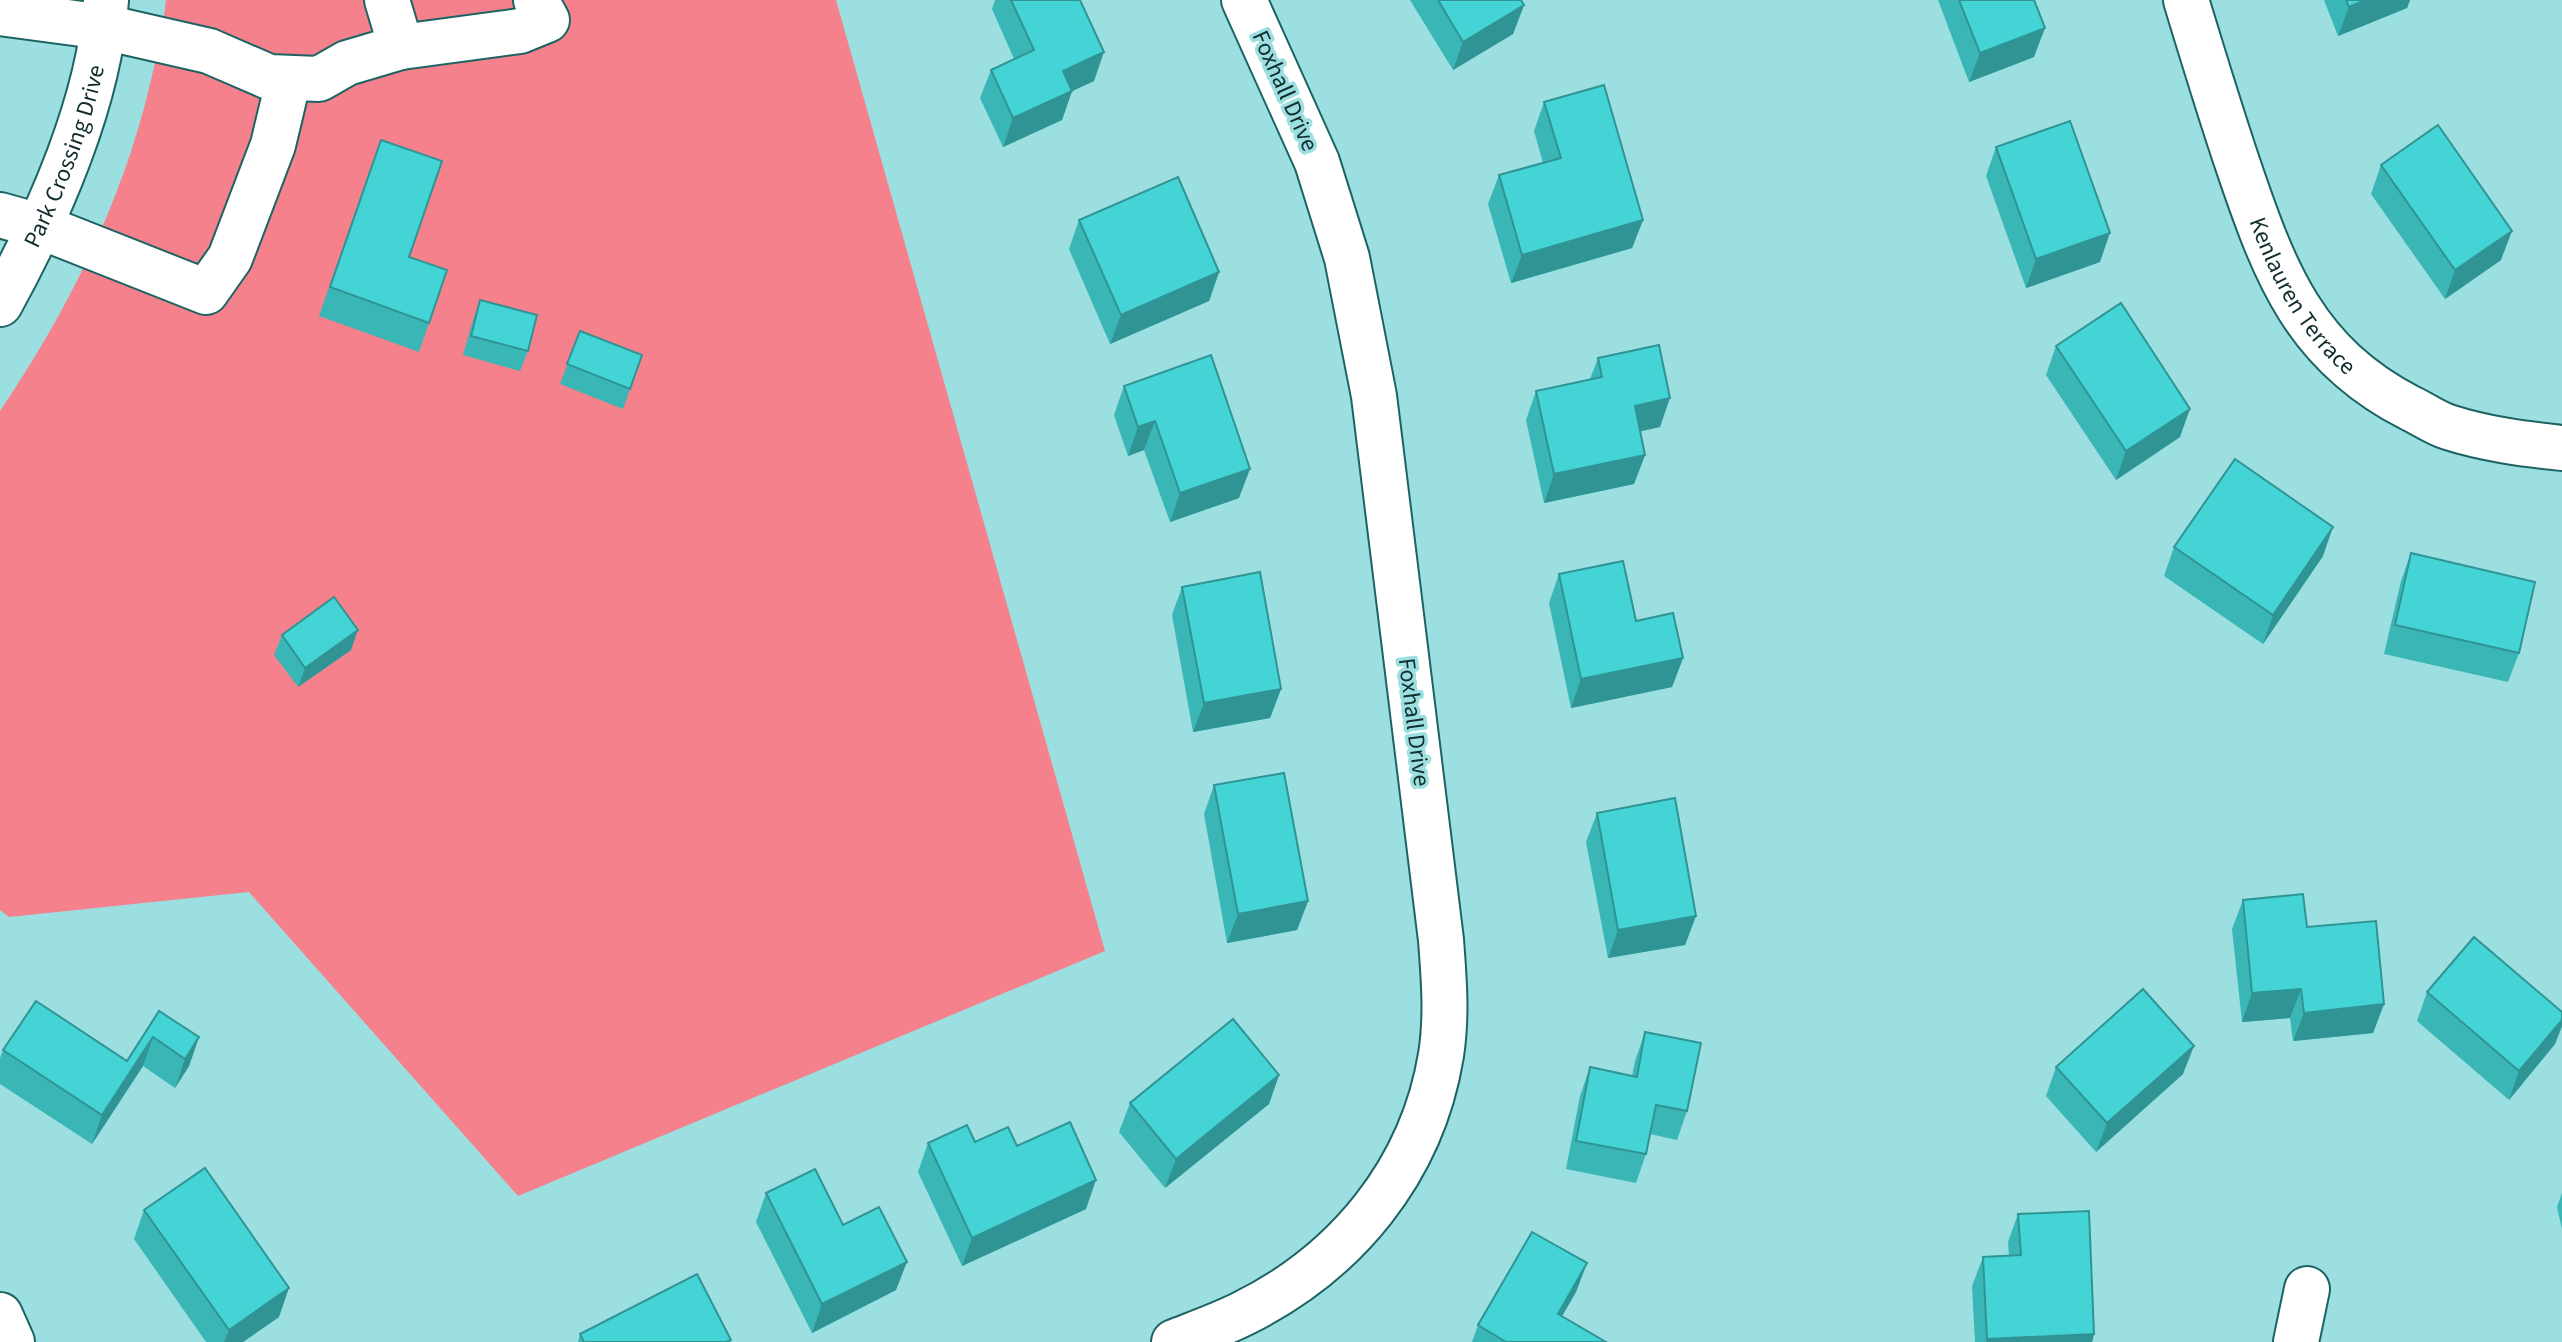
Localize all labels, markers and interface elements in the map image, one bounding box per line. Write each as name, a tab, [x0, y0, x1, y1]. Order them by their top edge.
street label: Foxhall Drive	[1243, 25, 1327, 157]
street label: Park Crossing Drive	[14, 61, 114, 253]
street label: Kenlauren Terrace	[2240, 212, 2364, 383]
street label: Foxhall Drive	[1389, 656, 1439, 788]

